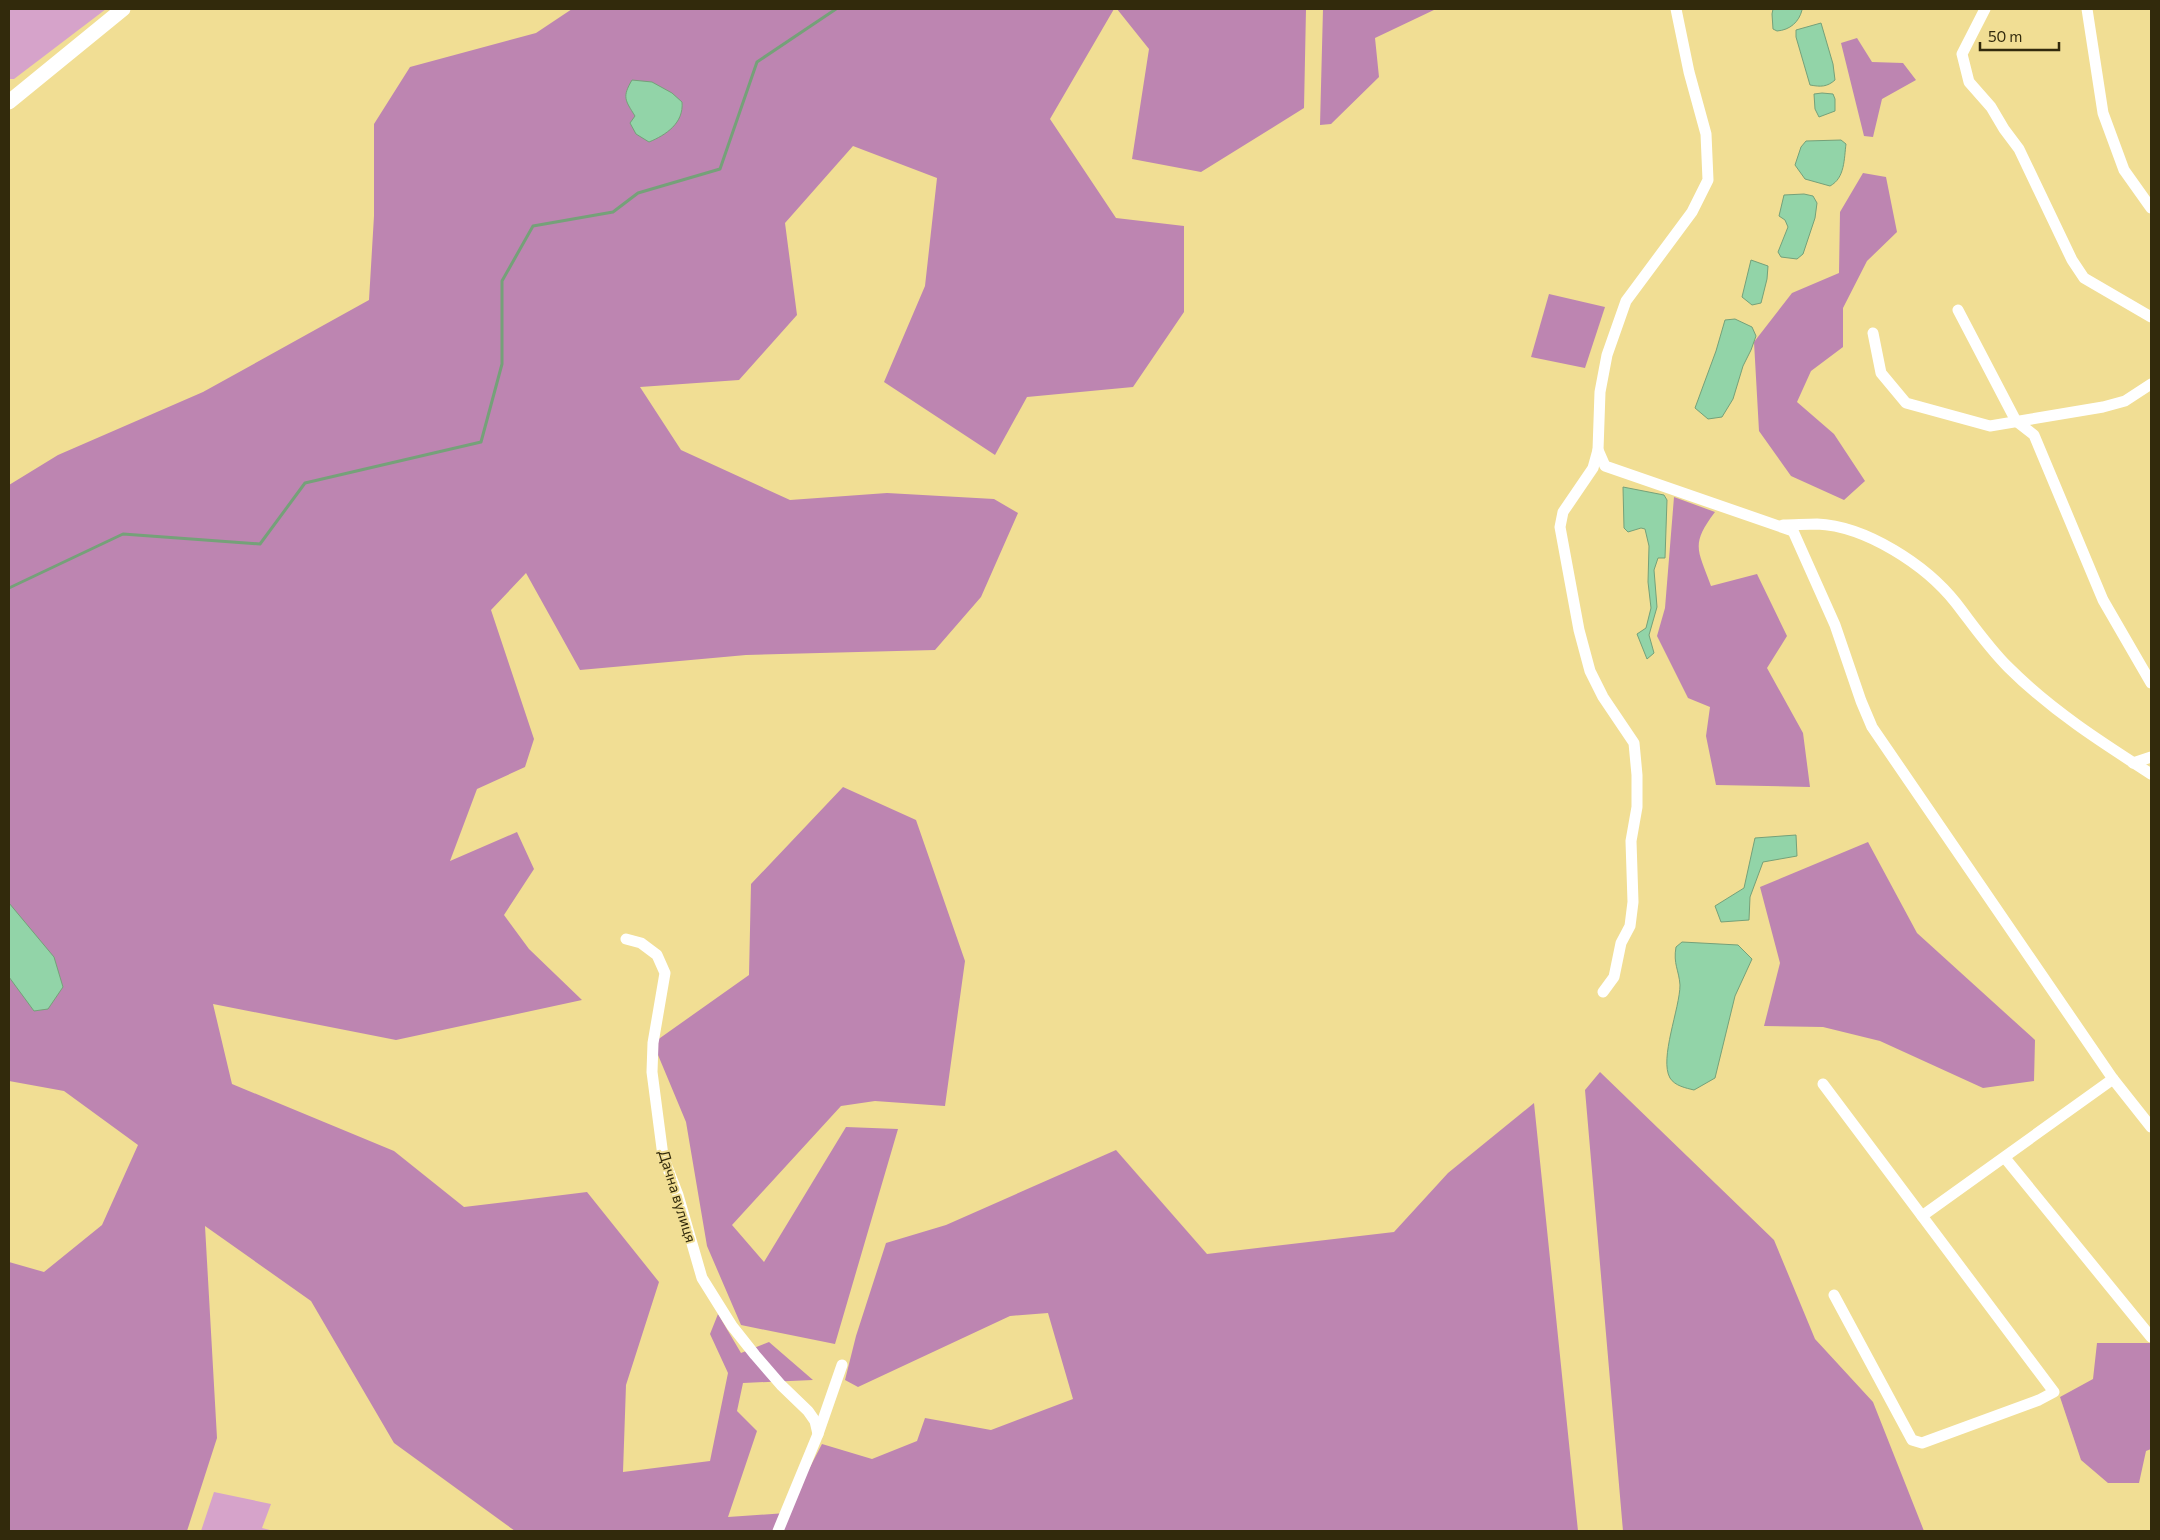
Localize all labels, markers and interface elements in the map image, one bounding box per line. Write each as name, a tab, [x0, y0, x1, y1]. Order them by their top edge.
scale bar	[1980, 20, 2059, 52]
text: 50 m	[1988, 27, 2022, 45]
street label: Дачна вулиця	[655, 1148, 701, 1244]

